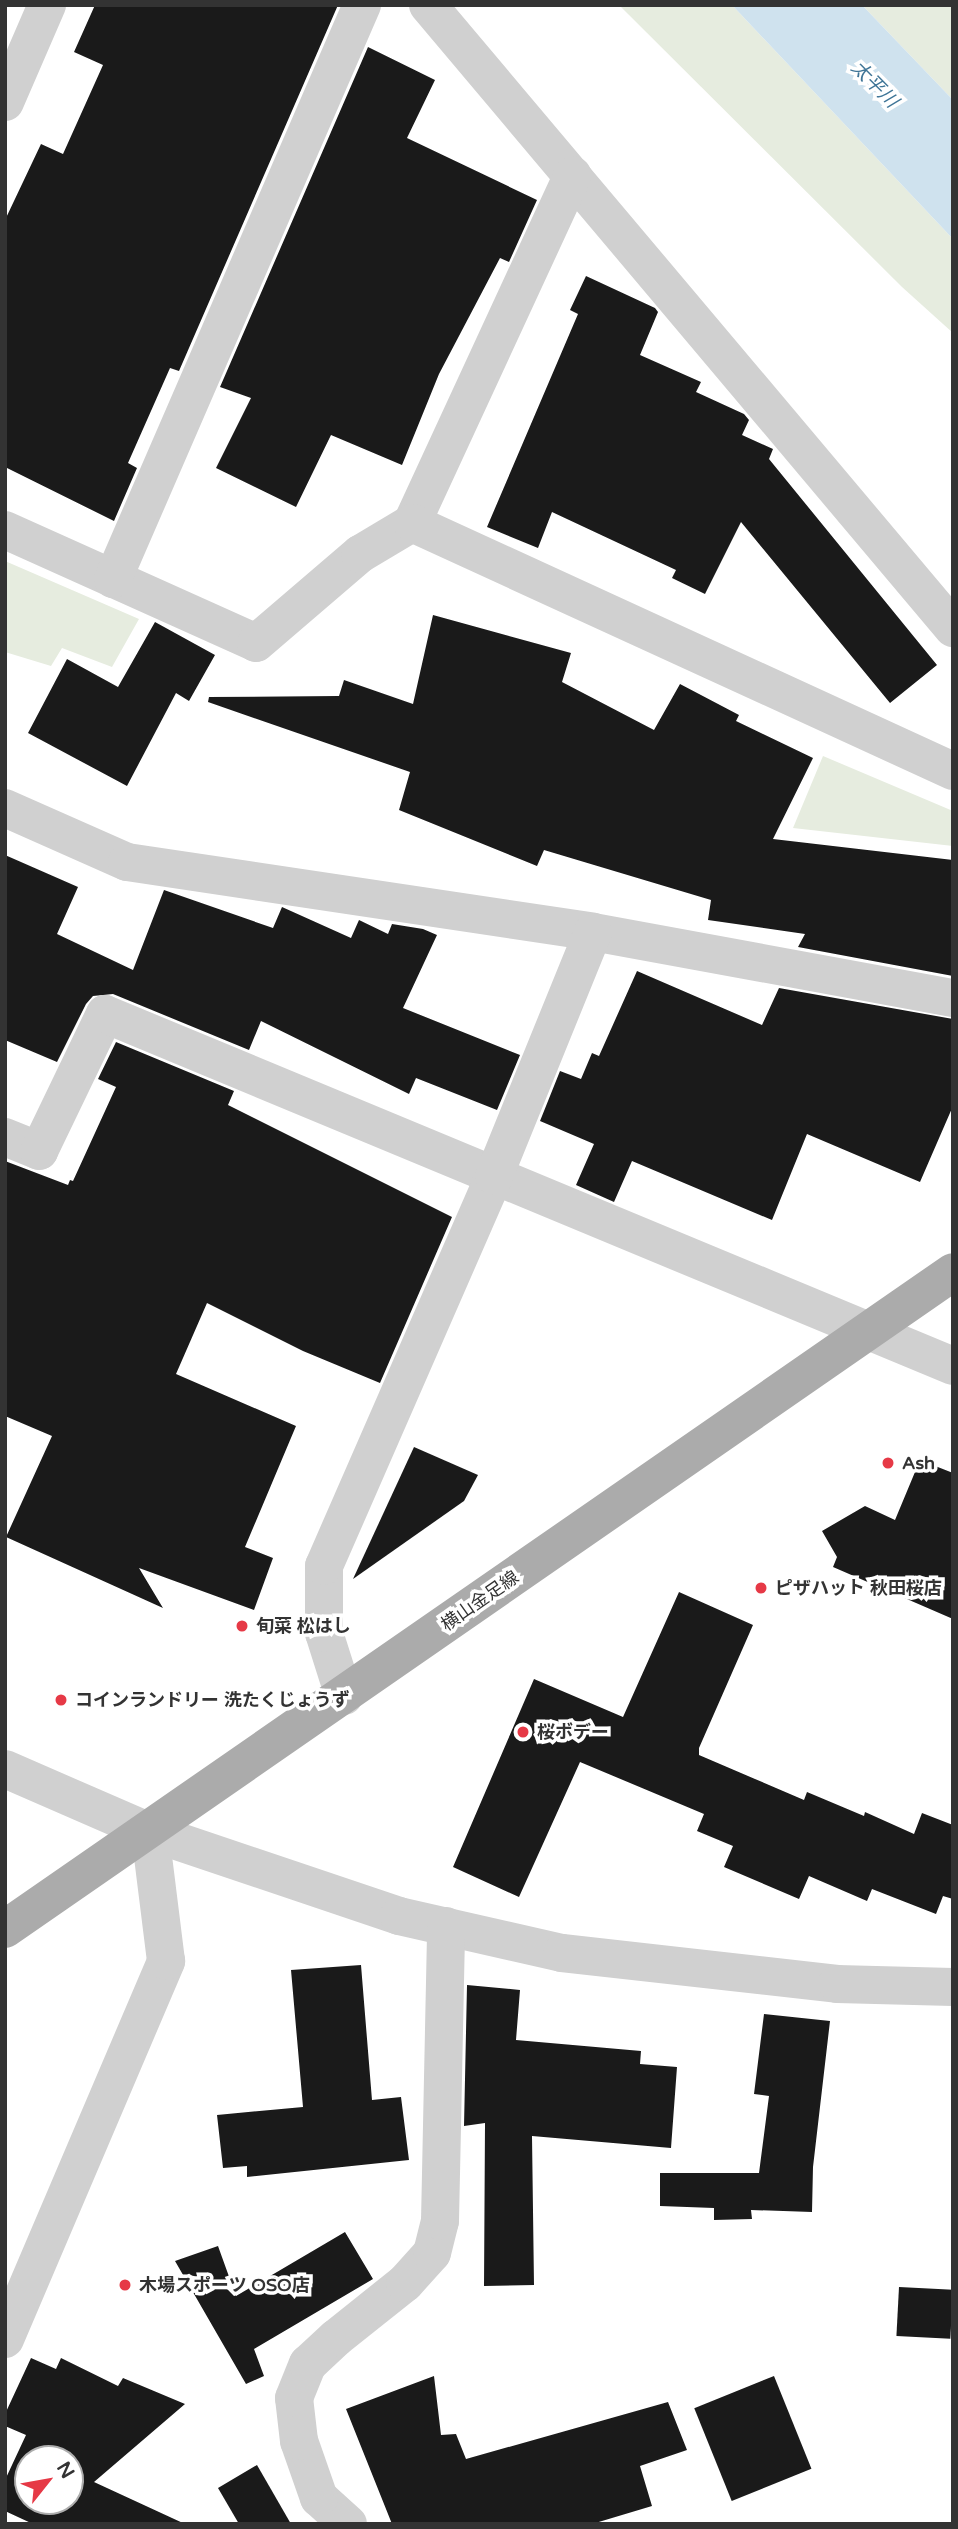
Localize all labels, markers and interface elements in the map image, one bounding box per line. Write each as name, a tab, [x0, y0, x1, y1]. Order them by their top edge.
water label: 太平川	[846, 57, 902, 113]
place label: Ash	[902, 1452, 935, 1474]
marker: Ash	[880, 1455, 896, 1471]
street label: 横山金足線	[437, 1566, 523, 1636]
place label: ピザハット 秋田桜店	[775, 1577, 942, 1599]
marker: ピザハット 秋田桜店	[753, 1580, 769, 1596]
place label: 旬菜 松はし	[256, 1615, 351, 1637]
marker: 旬菜 松はし	[234, 1618, 250, 1634]
place label: コインランドリー 洗たくじょうず	[75, 1689, 350, 1711]
marker: コインランドリー 洗たくじょうず	[53, 1692, 69, 1708]
place label: 桜ボデー	[537, 1721, 609, 1743]
marker: 桜ボデー	[515, 1724, 531, 1740]
place label: 木場スポーツ OSO店	[139, 2274, 310, 2296]
marker: 木場スポーツ OSO店	[117, 2277, 133, 2293]
north arrow	[14, 2445, 84, 2515]
text: N	[52, 2458, 79, 2482]

